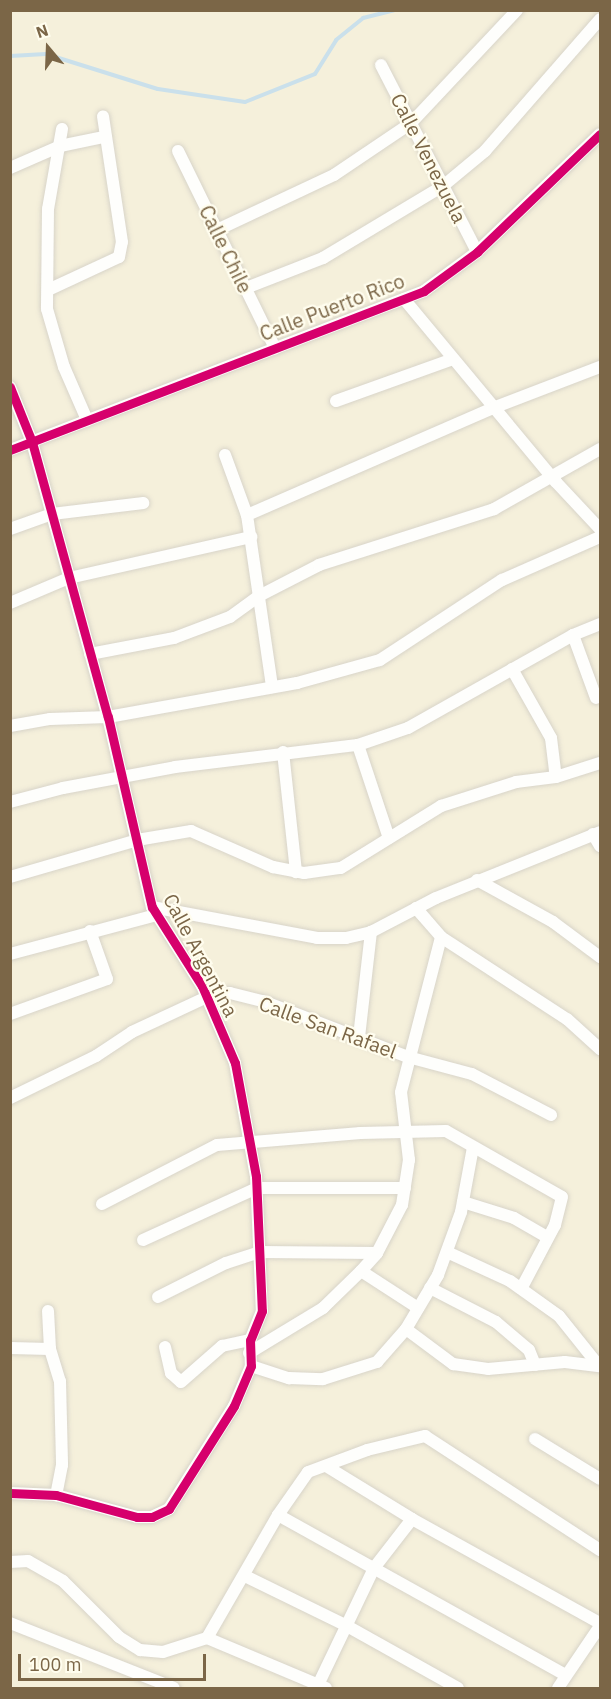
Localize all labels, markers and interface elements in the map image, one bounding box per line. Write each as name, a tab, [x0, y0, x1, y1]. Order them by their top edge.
north arrow	[18, 18, 78, 78]
text: N	[33, 20, 51, 42]
street label: Calle Venezuela	[386, 89, 472, 227]
street label: Calle Chile	[194, 201, 258, 297]
street label: Calle Puerto Rico	[256, 268, 408, 346]
street label: Calle Argentina	[158, 889, 244, 1021]
street label: Calle San Rafael	[256, 991, 400, 1063]
scale bar	[21, 1642, 208, 1680]
text: 100 m	[29, 1653, 81, 1676]

